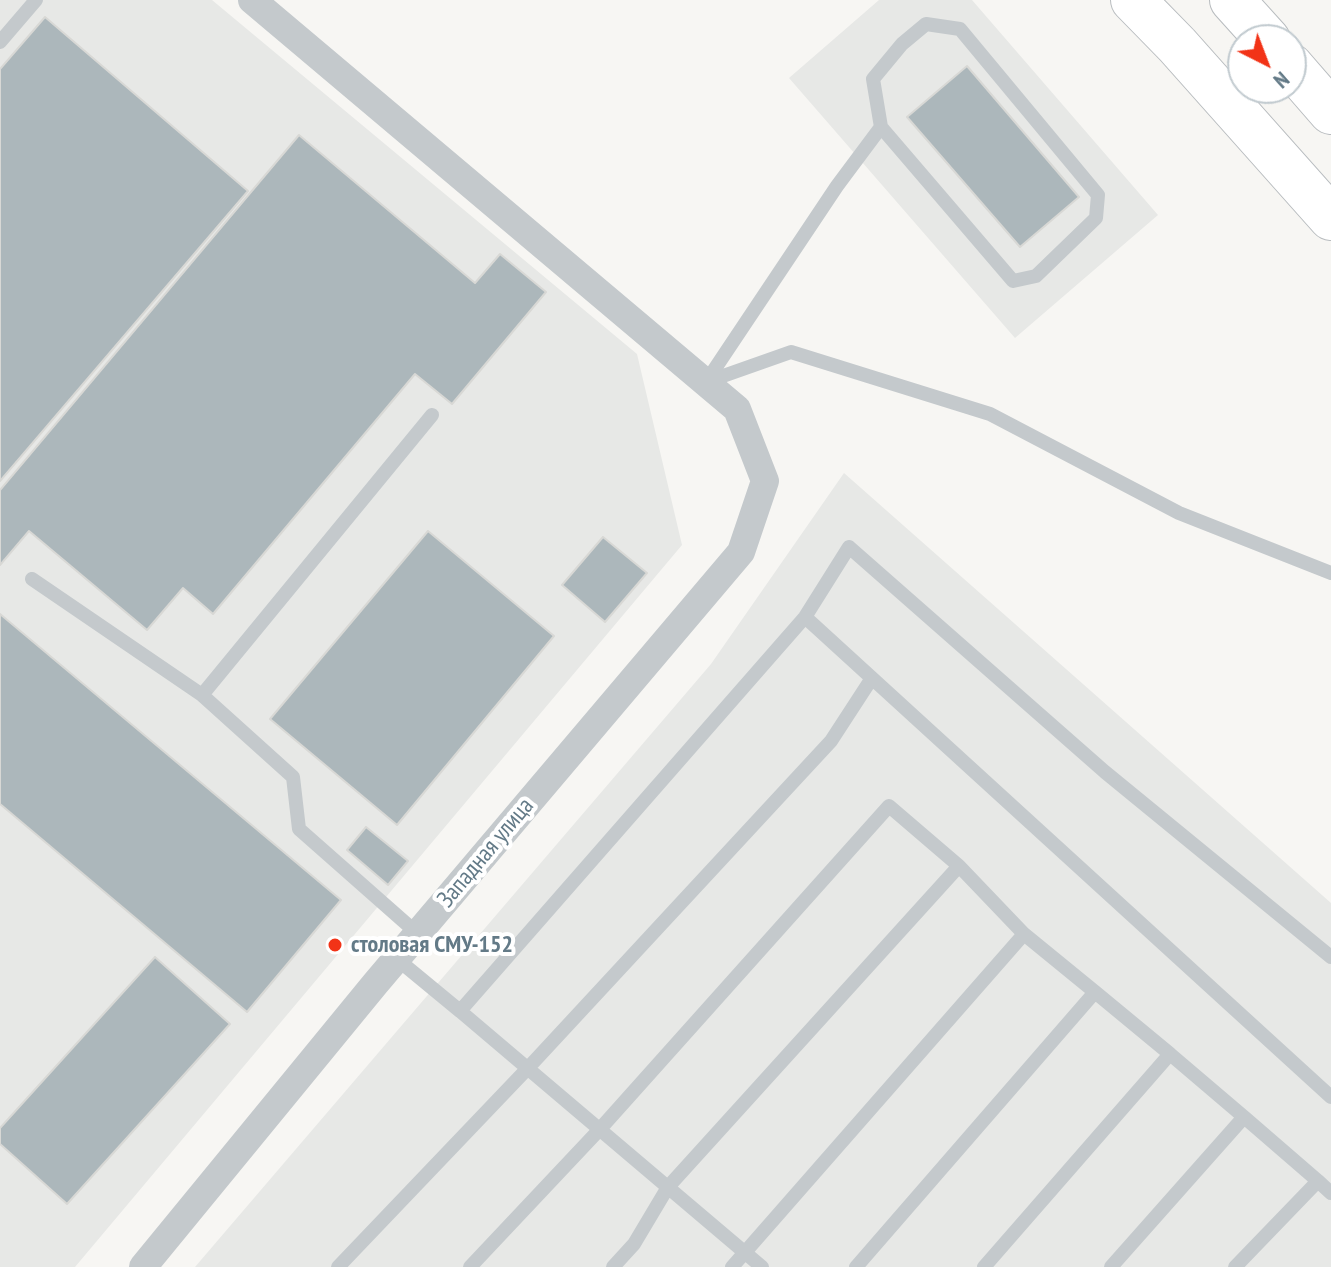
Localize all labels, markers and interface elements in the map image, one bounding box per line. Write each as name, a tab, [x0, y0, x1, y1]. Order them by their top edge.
north arrow	[1227, 24, 1307, 104]
text: N	[1268, 66, 1296, 95]
street label: Западная улица	[432, 792, 540, 914]
place label: столовая СМУ-152	[351, 931, 513, 959]
marker: столовая СМУ-152	[326, 936, 344, 954]

